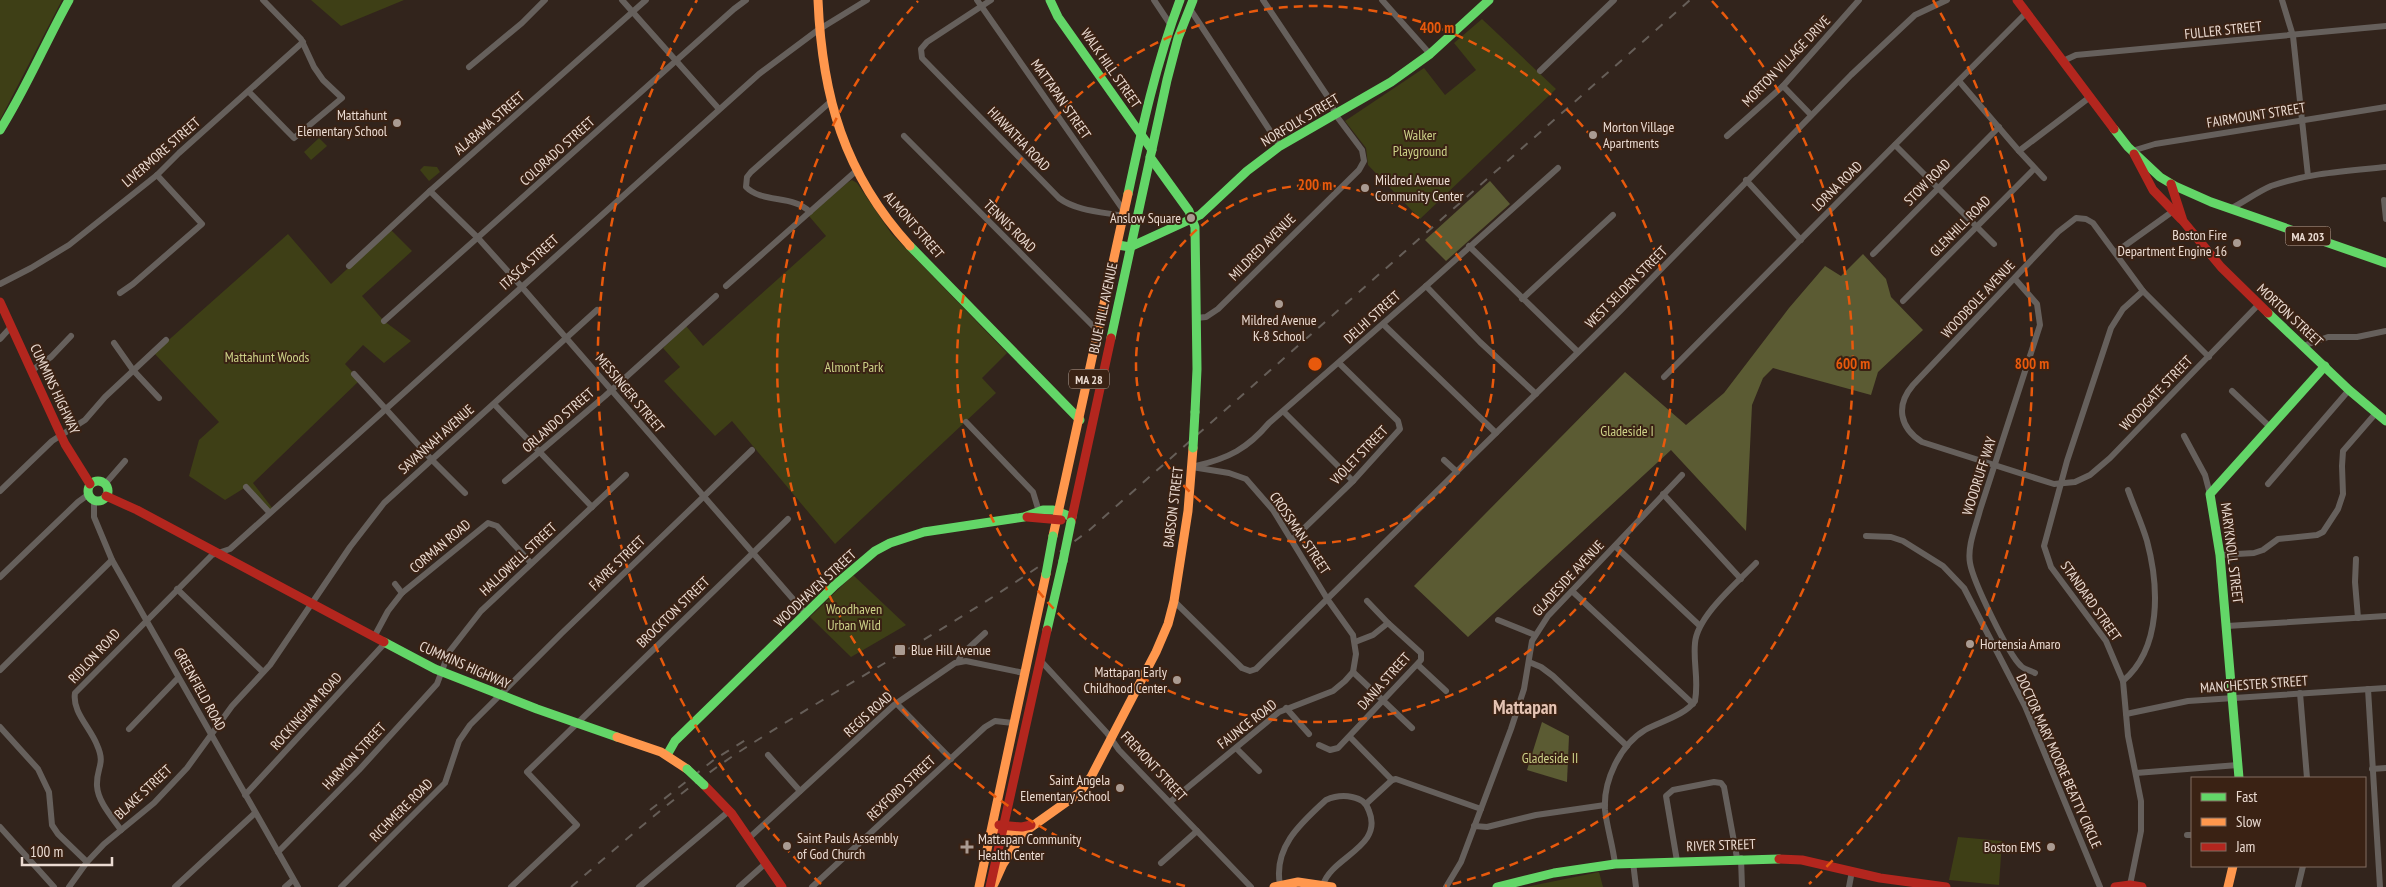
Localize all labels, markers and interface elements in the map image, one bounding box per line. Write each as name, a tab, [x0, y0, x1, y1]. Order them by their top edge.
street label: MORTON VILLAGE DRIVE	[1738, 12, 1834, 110]
street label: FULLER STREET	[2183, 17, 2263, 43]
text: 400 m	[1420, 18, 1454, 37]
street label: WALK HILL STREET	[1077, 25, 1146, 112]
street label: MATTAPAN STREET	[1027, 56, 1096, 143]
street label: ALABAMA STREET	[450, 87, 529, 159]
street label: NORFOLK STREET	[1258, 89, 1343, 150]
street label: FAIRMOUNT STREET	[2205, 98, 2307, 132]
street label: HIAWATHA ROAD	[984, 103, 1054, 175]
place label: Mattahunt Elementary School	[297, 106, 388, 140]
street label: COLORADO STREET	[516, 112, 599, 189]
street label: LIVERMORE STREET	[118, 113, 204, 191]
marker: Mattahunt Elementary School	[391, 117, 403, 129]
place label: Morton Village Apartments	[1603, 118, 1674, 152]
park label: Walker Playground	[1393, 126, 1447, 160]
marker: Morton Village Apartments	[1587, 129, 1599, 141]
street label: STOW ROAD	[1900, 155, 1954, 209]
street label: LORNA ROAD	[1808, 157, 1866, 215]
place label: Mildred Avenue Community Center	[1375, 171, 1464, 205]
text: 200 m	[1298, 175, 1332, 194]
marker: Mildred Avenue Community Center	[1359, 182, 1371, 194]
street label: ALMONT STREET	[880, 188, 948, 263]
street label: GLENHILL ROAD	[1926, 192, 1994, 260]
street label: TENNIS ROAD	[980, 196, 1040, 256]
place label: Anslow Square	[1110, 209, 1181, 227]
street label: MILDRED AVENUE	[1225, 210, 1299, 284]
marker: Anslow Square	[1185, 212, 1197, 224]
place label: Boston Fire Department Engine 16	[2118, 226, 2227, 260]
road number: MA 203	[2286, 227, 2330, 246]
street label: ITASCA STREET	[496, 230, 563, 293]
marker: Boston Fire Department Engine 16	[2231, 237, 2243, 249]
street label: WEST SELDEN STREET	[1581, 242, 1671, 332]
street label: WOODBOLE AVENUE	[1937, 256, 2019, 342]
street label: BLUE HILL AVENUE	[1085, 261, 1121, 355]
street label: MORTON STREET	[2253, 280, 2327, 351]
street label: DELHI STREET	[1340, 286, 1405, 347]
marker: Mildred Avenue K-8 School	[1273, 298, 1285, 310]
place label: Mildred Avenue K-8 School	[1242, 311, 1317, 345]
street label: CUMMINS HIGHWAY	[26, 341, 84, 438]
park label: Mattahunt Woods	[225, 348, 310, 366]
street label: MESSINGER STREET	[592, 350, 669, 437]
street label: WOODGATE STREET	[2116, 351, 2197, 434]
text: 600 m	[1836, 354, 1870, 373]
text: 800 m	[2015, 354, 2049, 373]
centre of rings	[1306, 355, 1324, 373]
park label: Almont Park	[825, 358, 884, 376]
road number: MA 28	[1069, 369, 1109, 388]
street label: ORLANDO STREET	[518, 383, 598, 456]
street label: SAVANNAH AVENUE	[394, 400, 478, 478]
street label: VIOLET STREET	[1326, 421, 1392, 489]
park label: Gladeside I	[1600, 422, 1654, 440]
street label: WOODRUFF WAY	[1958, 434, 2000, 518]
street label: BABSON STREET	[1159, 465, 1187, 548]
street label: CROSSMAN STREET	[1266, 488, 1335, 578]
street label: MARYKNOLL STREET	[2217, 502, 2247, 605]
street label: CORMAN ROAD	[406, 515, 474, 577]
street label: HALLOWELL STREET	[476, 518, 561, 599]
street label: FAVRE STREET	[585, 531, 649, 594]
street label: GLADESIDE AVENUE	[1528, 536, 1608, 620]
street label: WOODHAVEN STREET	[770, 545, 860, 631]
street label: STANDARD STREET	[2057, 558, 2126, 645]
street label: BROCKTON STREET	[633, 572, 714, 651]
park label: Woodhaven Urban Wild	[826, 600, 882, 634]
street label: RIDLON ROAD	[64, 625, 124, 687]
place label: Hortensia Amaro	[1980, 635, 2061, 653]
street label: CUMMINS HIGHWAY	[417, 637, 514, 693]
marker: Hortensia Amaro	[1964, 638, 1976, 650]
place label: Blue Hill Avenue	[911, 641, 991, 659]
marker: Blue Hill Avenue	[893, 643, 907, 657]
street label: GREENFIELD ROAD	[170, 644, 230, 734]
street label: DANIA STREET	[1354, 648, 1415, 713]
place label: Mattapan Early Childhood Center	[1083, 663, 1168, 697]
street label: ROCKINGHAM ROAD	[266, 668, 346, 754]
street label: DOCTOR MARY MOORE BEATTY CIRCLE	[2012, 671, 2106, 851]
street label: MANCHESTER STREET	[2199, 671, 2309, 697]
marker: Mattapan Early Childhood Center	[1171, 674, 1183, 686]
street label: REGIS ROAD	[840, 687, 896, 741]
street label: FAUNCE ROAD	[1214, 695, 1280, 753]
district label: Mattapan	[1493, 695, 1557, 719]
street label: HARMON STREET	[318, 718, 390, 793]
street label: FREMONT STREET	[1117, 727, 1191, 805]
park label: Gladeside II	[1522, 749, 1578, 767]
street label: REXFORD STREET	[863, 751, 940, 824]
street label: BLAKE STREET	[110, 760, 176, 823]
place label: Saint Angela Elementary School	[1020, 771, 1111, 805]
street label: RICHMERE ROAD	[366, 775, 436, 845]
legend	[2191, 777, 2366, 867]
marker: Saint Angela Elementary School	[1114, 782, 1126, 794]
text: Fast	[2236, 787, 2257, 806]
text: Slow	[2236, 812, 2261, 831]
place label: Saint Pauls Assembly of God Church	[797, 829, 899, 863]
place label: Mattapan Community Health Center	[978, 830, 1082, 864]
scale bar	[22, 834, 112, 866]
street label: RIVER STREET	[1686, 835, 1757, 855]
text: Jam	[2235, 837, 2255, 856]
place label: Boston EMS	[1984, 838, 2041, 856]
marker: Saint Pauls Assembly of God Church	[781, 840, 793, 852]
marker: Mattapan Community Health Center	[960, 840, 974, 854]
marker: Boston EMS	[2045, 841, 2057, 853]
text: 100 m	[30, 842, 63, 861]

